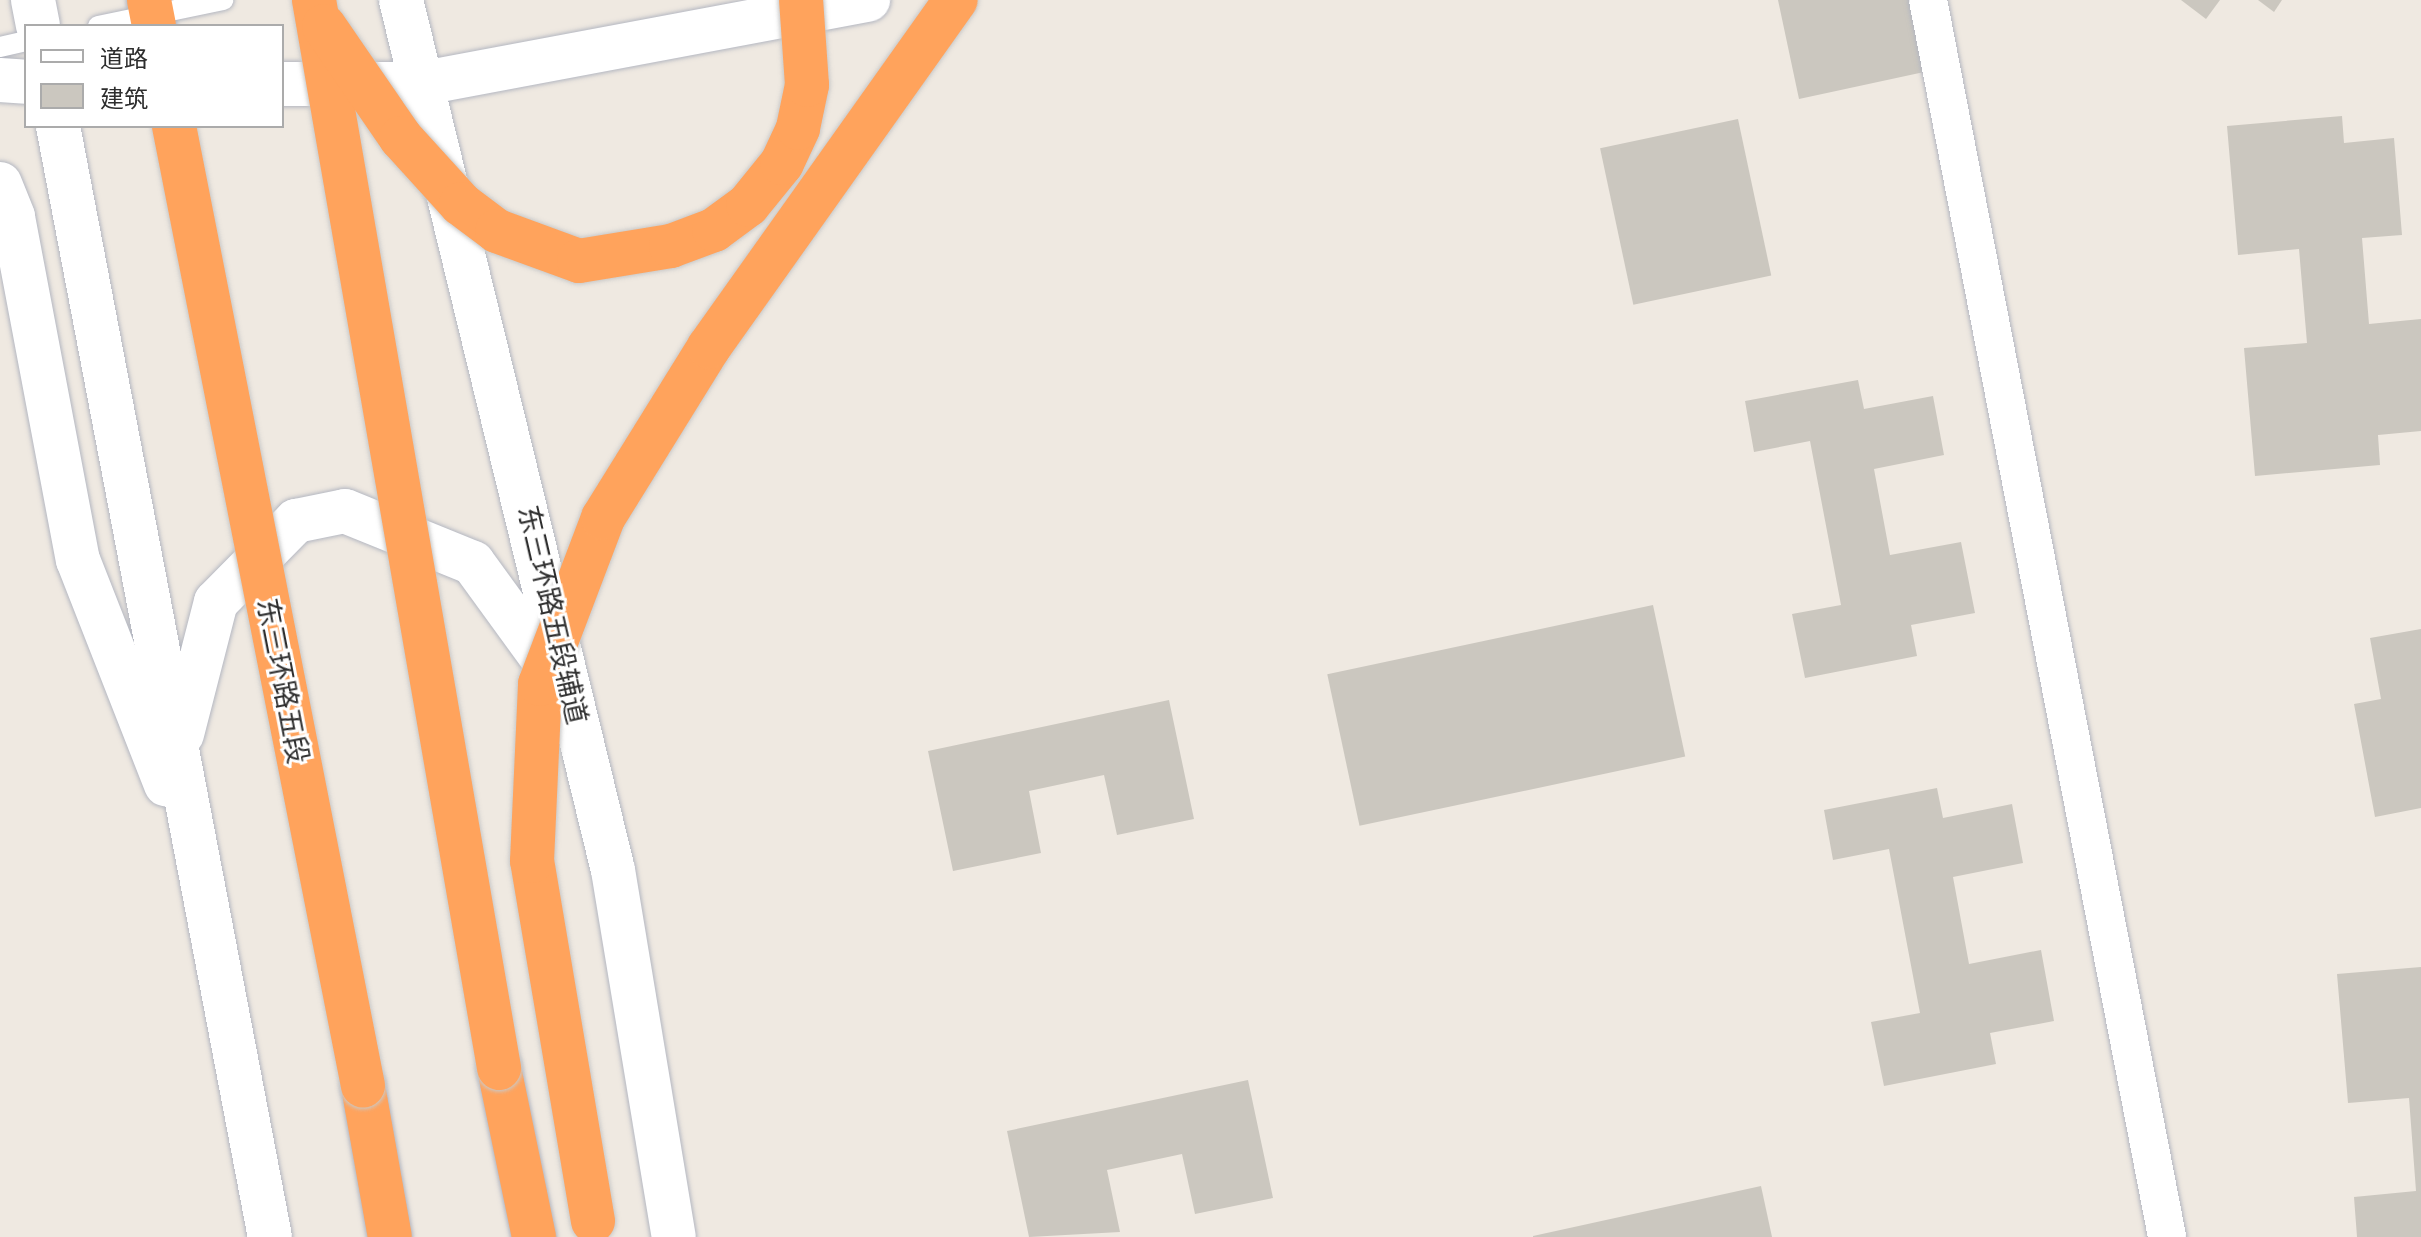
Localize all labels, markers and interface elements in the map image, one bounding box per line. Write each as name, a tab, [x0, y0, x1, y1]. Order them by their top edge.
legend	[24, 24, 284, 128]
text: 道路	[100, 44, 148, 73]
text: 建筑	[100, 84, 148, 113]
street label: 东三环路五段辅道	[511, 502, 595, 728]
street label: 东三环路五段	[250, 595, 316, 767]

